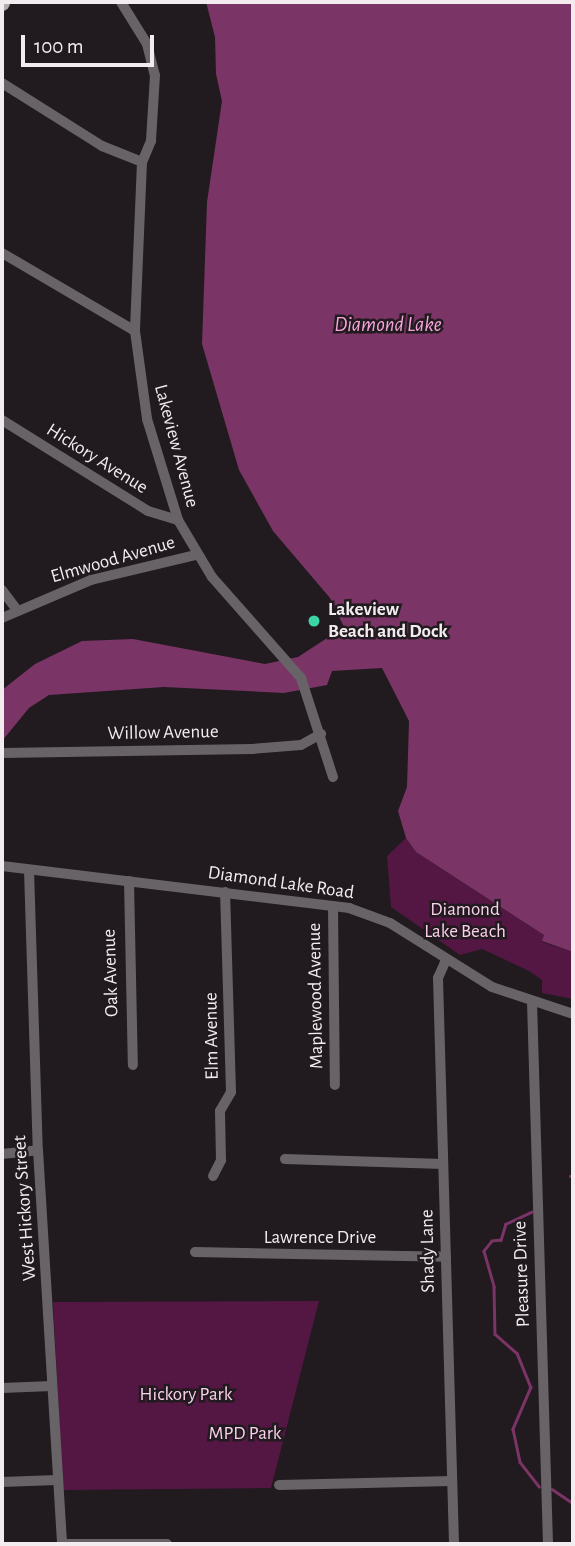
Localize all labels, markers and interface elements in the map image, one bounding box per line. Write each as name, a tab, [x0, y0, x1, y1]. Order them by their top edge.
scale bar	[24, 21, 158, 65]
text: 100 m	[34, 36, 84, 57]
water label: Diamond Lake	[334, 312, 442, 338]
street label: Lakeview Avenue	[149, 382, 203, 510]
street label: Hickory Avenue	[42, 419, 152, 499]
street label: Elmwood Avenue	[48, 531, 178, 589]
place label: Lakeview Beach and Dock	[328, 599, 448, 643]
marker: Lakeview Beach and Dock	[306, 613, 322, 629]
street label: Willow Avenue	[107, 721, 219, 745]
street label: Diamond Lake Road	[206, 861, 356, 905]
park label: Diamond Lake Beach	[424, 899, 506, 943]
street label: Maplewood Avenue	[303, 923, 329, 1069]
street label: Oak Avenue	[98, 929, 124, 1017]
street label: Elm Avenue	[200, 992, 224, 1080]
street label: West Hickory Street	[9, 1134, 41, 1282]
street label: Shady Lane	[416, 1209, 440, 1293]
street label: Pleasure Drive	[509, 1221, 535, 1327]
street label: Lawrence Drive	[264, 1227, 376, 1249]
park label: Hickory Park	[140, 1384, 232, 1406]
park label: MPD Park	[208, 1423, 282, 1445]

